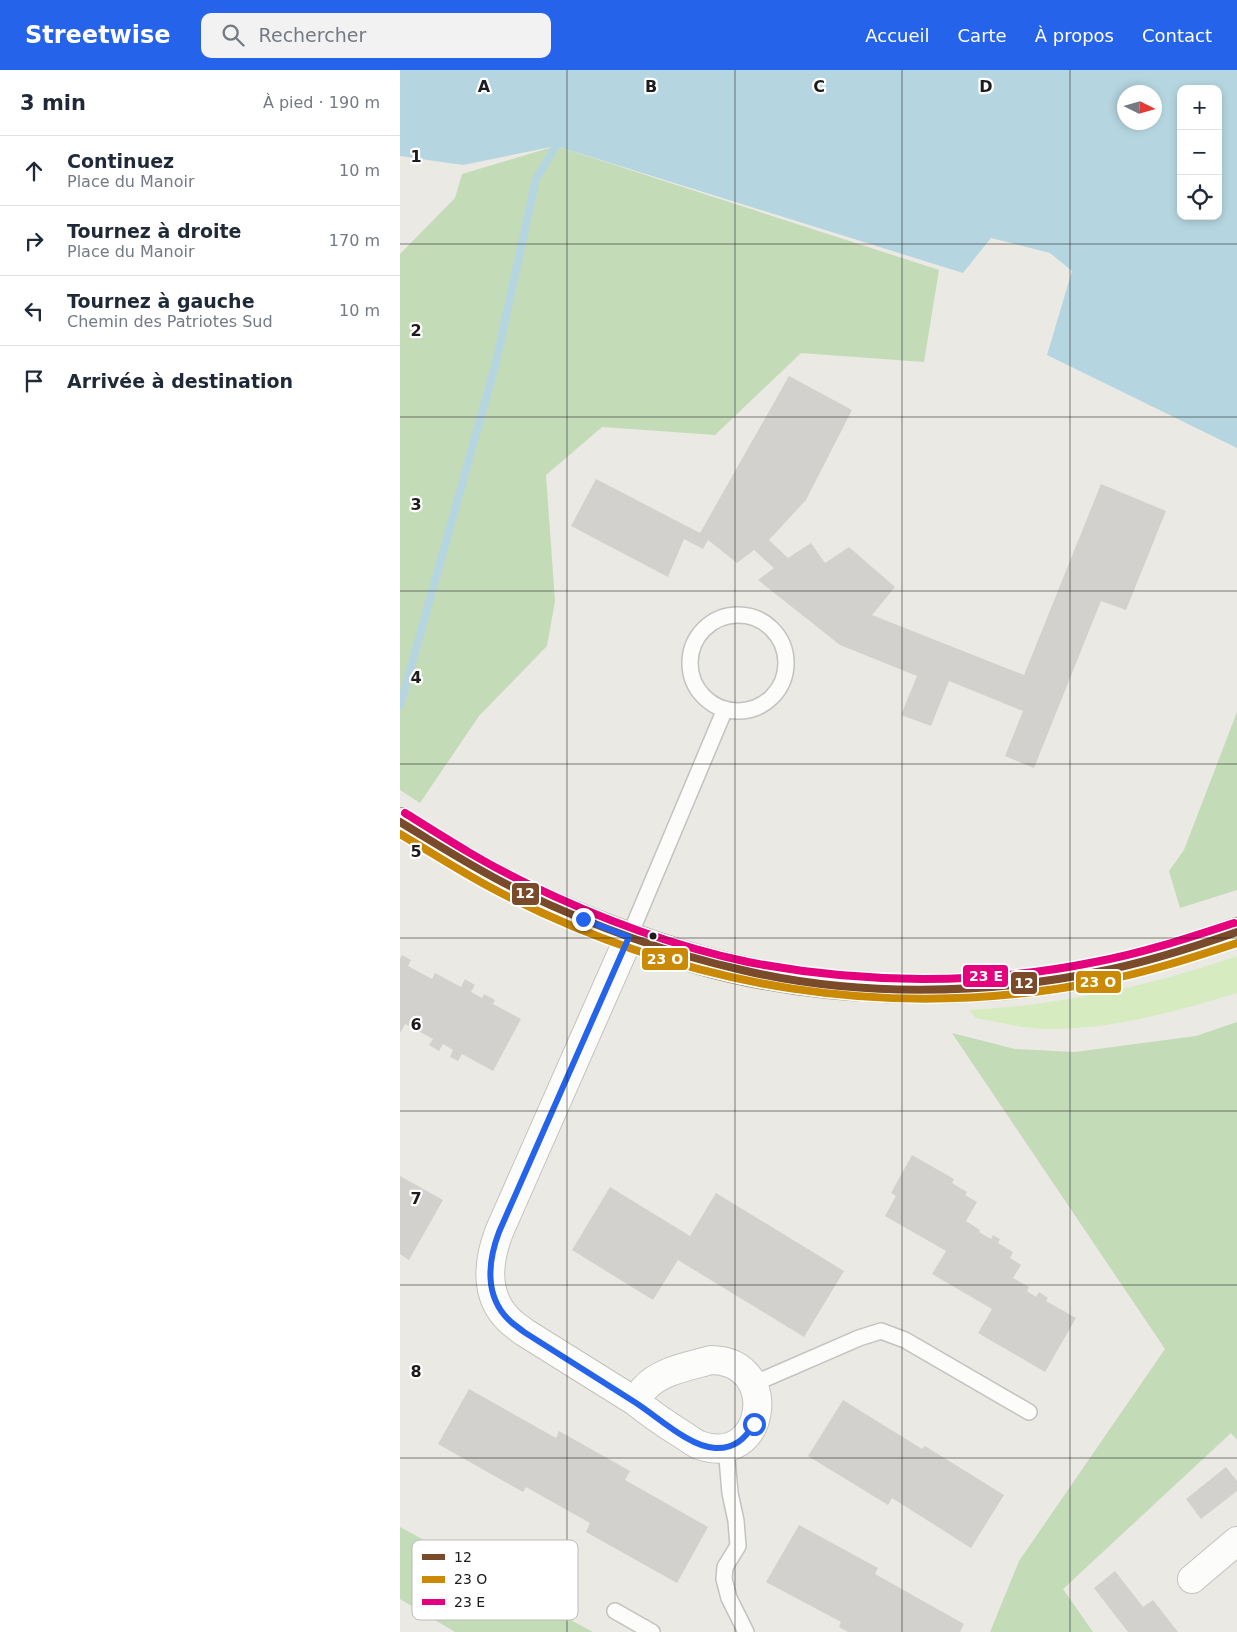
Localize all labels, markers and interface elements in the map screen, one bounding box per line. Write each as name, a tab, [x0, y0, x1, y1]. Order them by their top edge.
search box	[201, 13, 551, 58]
text: Streetwise	[25, 21, 171, 49]
icon: search	[219, 21, 247, 49]
text: Rechercher	[259, 24, 366, 46]
text: Accueil	[865, 25, 930, 46]
text: Carte	[958, 25, 1007, 46]
text: À propos	[1035, 25, 1114, 46]
text: Contact	[1142, 25, 1212, 46]
text: A	[478, 77, 491, 96]
text: B	[645, 77, 657, 96]
text: C	[813, 77, 825, 96]
text: D	[979, 77, 993, 96]
north arrow	[1117, 85, 1162, 130]
map controls	[1177, 85, 1222, 220]
button: +	[1177, 85, 1222, 130]
text: 3 min	[20, 91, 86, 115]
text: À pied · 190 m	[263, 93, 380, 112]
button: −	[1177, 130, 1222, 175]
text: 1	[410, 147, 422, 166]
text: Continuez	[67, 150, 174, 172]
icon: ahead	[20, 157, 48, 185]
text: 10 m	[339, 161, 380, 180]
text: Place du Manoir	[67, 172, 195, 191]
button: locate	[1177, 175, 1222, 220]
text: Tournez à droite	[67, 220, 241, 242]
icon: right	[20, 227, 48, 255]
text: 170 m	[329, 231, 380, 250]
text: Place du Manoir	[67, 242, 195, 261]
text: Tournez à gauche	[67, 290, 255, 312]
icon: left	[20, 297, 48, 325]
text: 10 m	[339, 301, 380, 320]
text: Chemin des Patriotes Sud	[67, 312, 273, 331]
text: 2	[410, 321, 422, 340]
icon: arrive	[20, 367, 48, 395]
text: Arrivée à destination	[67, 370, 293, 392]
text: 3	[410, 495, 422, 514]
text: 4	[410, 668, 422, 687]
text: 5	[410, 842, 422, 861]
line badge: 12	[511, 882, 540, 906]
text: 12	[515, 885, 535, 901]
route end	[572, 908, 595, 931]
unlabelled marker	[648, 931, 658, 941]
line badge: 23 O	[641, 947, 689, 971]
text: 23 O	[647, 951, 683, 967]
line badge: 23 E	[962, 964, 1009, 988]
text: 23 E	[969, 968, 1003, 984]
line badge: 23 O	[1075, 970, 1122, 994]
line badge: 12	[1010, 971, 1038, 995]
text: 23 O	[1080, 974, 1116, 990]
text: 12	[1014, 975, 1034, 991]
text: 6	[410, 1015, 422, 1034]
text: 7	[410, 1189, 422, 1208]
text: 8	[410, 1362, 422, 1381]
route start	[743, 1413, 766, 1436]
legend	[412, 1540, 578, 1620]
text: 12	[454, 1549, 472, 1565]
text: 23 O	[454, 1571, 487, 1587]
text: 23 E	[454, 1594, 485, 1610]

